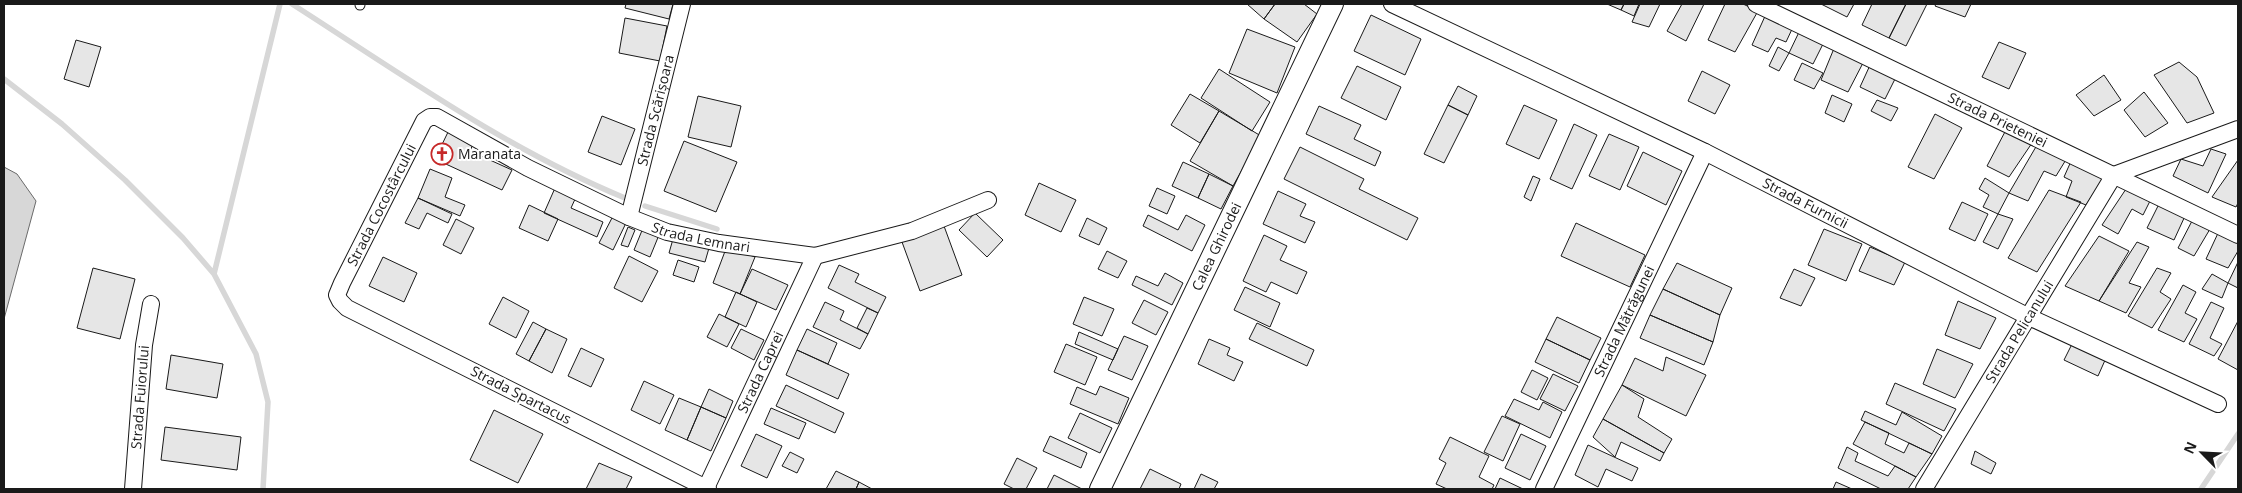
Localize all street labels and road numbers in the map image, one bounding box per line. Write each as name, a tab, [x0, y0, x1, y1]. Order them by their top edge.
street label: Strada Scărișoara	[632, 52, 678, 168]
street label: Strada Prieteniei	[1945, 87, 2051, 151]
street label: Strada Cocostârcului	[342, 140, 420, 269]
street label: Strada Furnicii	[1760, 173, 1852, 232]
street label: Calea Ghirodei	[1187, 199, 1245, 294]
street label: Strada Lemnari	[649, 217, 751, 256]
street label: Strada Mătrăgunei	[1589, 262, 1658, 380]
street label: Strada Pelicanului	[1980, 276, 2057, 386]
street label: Strada Caprei	[733, 328, 787, 416]
street label: Strada Fuiorului	[126, 345, 153, 450]
street label: Strada Spartacus	[468, 361, 575, 428]

